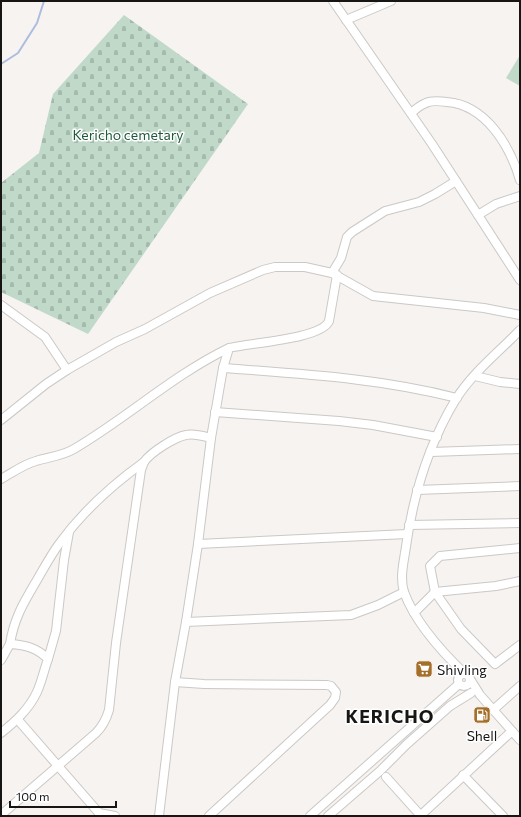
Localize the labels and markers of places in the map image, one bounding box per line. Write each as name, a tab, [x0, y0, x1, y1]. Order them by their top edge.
supermarket icon: Shivling	[414, 659, 434, 679]
place label: Shivling	[437, 661, 487, 678]
fuel station icon: Shell	[472, 705, 492, 725]
place label: Shell	[467, 727, 497, 744]

